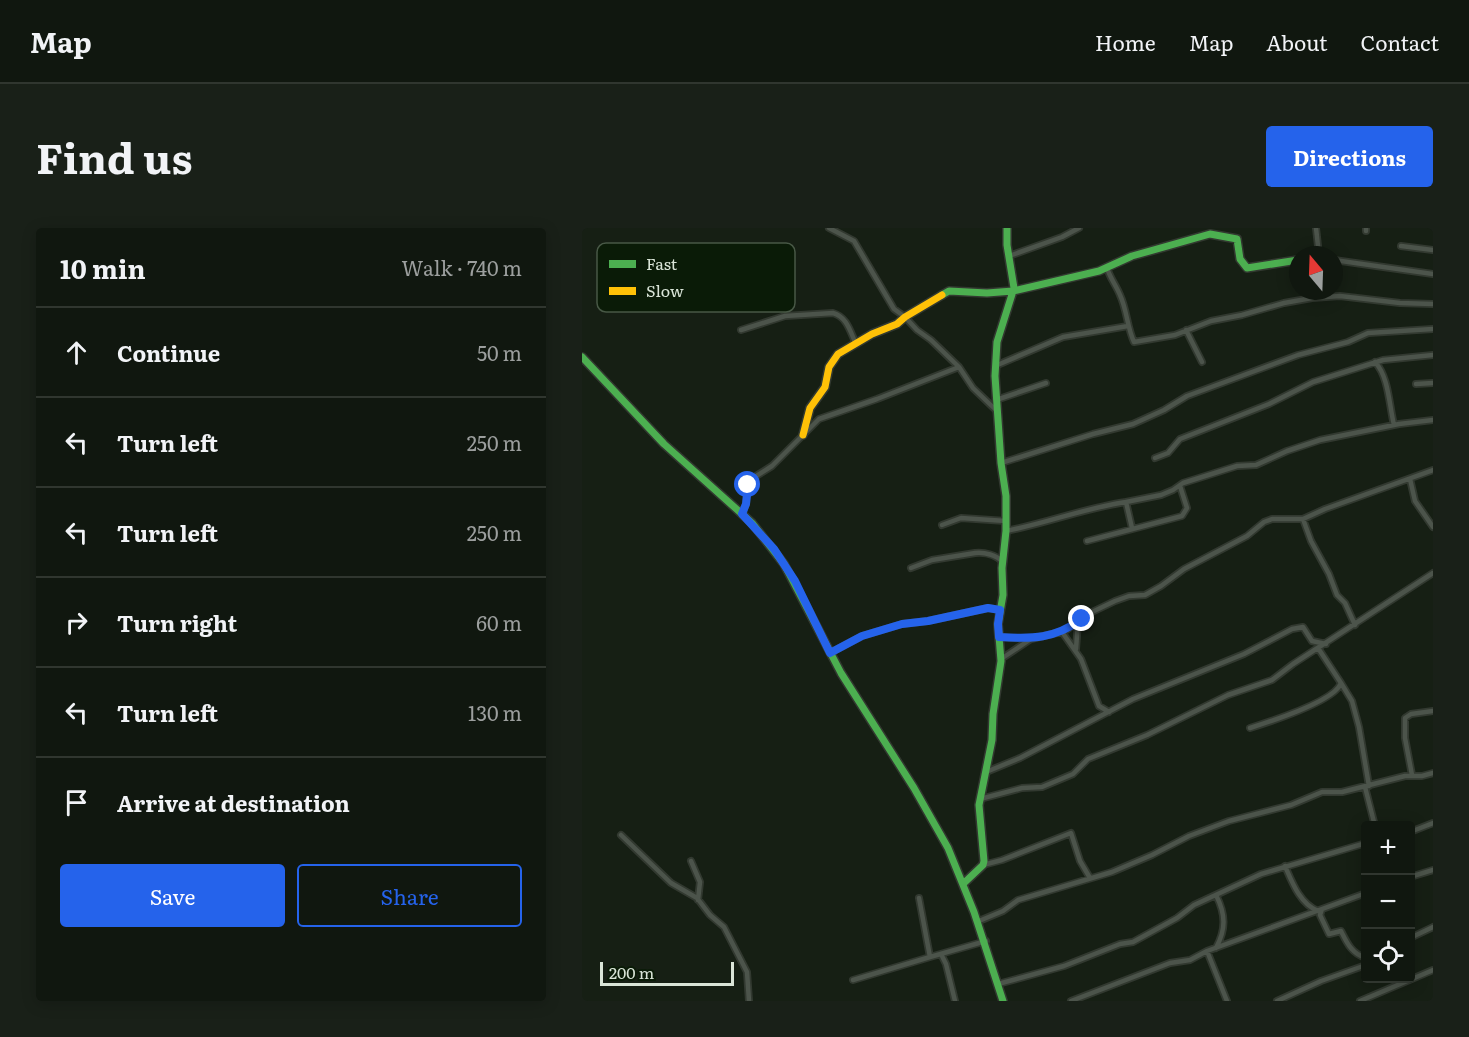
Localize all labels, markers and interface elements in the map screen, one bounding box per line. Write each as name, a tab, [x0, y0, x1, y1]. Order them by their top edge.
text: Map	[30, 20, 92, 62]
text: Home	[1095, 26, 1156, 57]
text: Map	[1189, 26, 1233, 57]
text: About	[1266, 26, 1328, 57]
text: Contact	[1361, 26, 1439, 57]
text: Find us	[36, 125, 193, 187]
button: Directions	[1266, 126, 1433, 187]
legend	[597, 243, 795, 312]
north arrow	[1289, 246, 1343, 300]
text: 10 min	[60, 248, 145, 287]
text: Fast	[646, 251, 678, 275]
text: Walk · 740 m	[401, 252, 522, 282]
text: Slow	[646, 278, 684, 302]
icon: ahead	[60, 336, 93, 369]
text: Continue	[117, 336, 220, 369]
text: 50 m	[477, 337, 522, 367]
icon: left	[60, 426, 93, 459]
text: Turn left	[117, 426, 218, 459]
text: 250 m	[467, 427, 522, 457]
route start	[734, 471, 760, 497]
icon: left	[60, 516, 93, 549]
text: Turn left	[117, 516, 218, 549]
text: 250 m	[467, 517, 522, 547]
route end	[1068, 605, 1094, 631]
icon: right	[60, 606, 93, 639]
text: Turn right	[117, 606, 237, 639]
text: 60 m	[476, 607, 522, 637]
icon: left	[60, 696, 93, 729]
text: Turn left	[117, 696, 218, 729]
text: 130 m	[468, 697, 522, 727]
icon: arrive	[60, 786, 93, 819]
text: Arrive at destination	[117, 786, 350, 819]
map controls	[1361, 821, 1415, 983]
button: +	[1361, 821, 1415, 875]
button: Save	[60, 864, 285, 927]
button: Share	[297, 864, 522, 927]
button: −	[1361, 875, 1415, 929]
button: locate	[1361, 929, 1415, 983]
scale bar	[600, 959, 734, 986]
text: 200 m	[609, 960, 654, 984]

